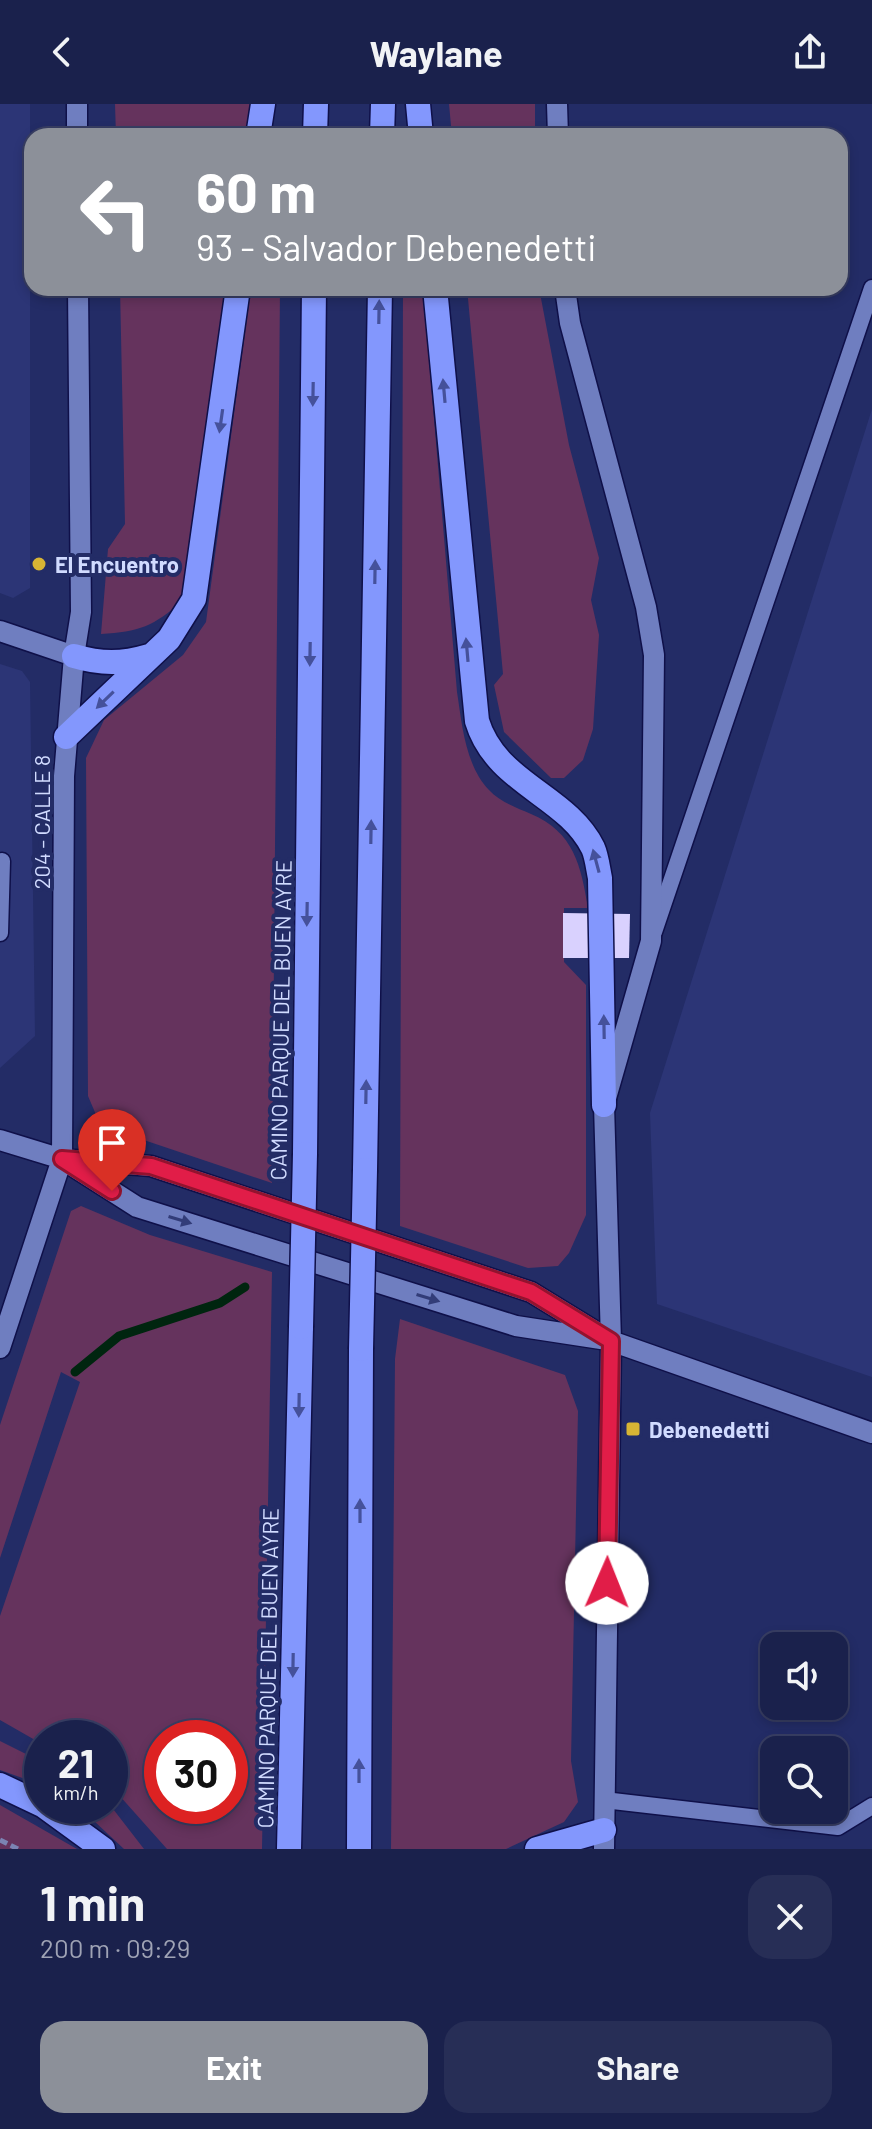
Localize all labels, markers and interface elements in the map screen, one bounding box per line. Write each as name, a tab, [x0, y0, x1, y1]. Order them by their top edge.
icon: back	[40, 30, 84, 74]
icon: share	[788, 30, 832, 74]
text: Waylane	[369, 31, 503, 74]
text: 60 m	[196, 157, 316, 224]
icon: left	[64, 160, 168, 264]
text: 93 - Salvador Debenedetti	[196, 225, 597, 268]
one-way arrow	[373, 299, 386, 324]
one-way arrow	[437, 378, 450, 403]
one-way arrow	[306, 382, 319, 407]
one-way arrow	[214, 409, 227, 434]
place label: El Encuentro	[55, 551, 179, 577]
marker: El Encuentro	[30, 555, 48, 573]
one-way arrow	[369, 559, 381, 584]
one-way arrow	[461, 637, 474, 662]
one-way arrow	[304, 642, 316, 667]
one-way arrow	[96, 690, 115, 708]
street label: 204 - CALLE 8	[28, 755, 54, 889]
one-way arrow	[364, 819, 377, 844]
one-way arrow	[589, 848, 601, 873]
street label: CAMINO PARQUE DEL BUEN AYRE	[264, 860, 296, 1180]
one-way arrow	[301, 902, 313, 927]
one-way arrow	[598, 1014, 610, 1039]
one-way arrow	[360, 1079, 373, 1104]
pin	[78, 1109, 146, 1191]
icon: arrive	[90, 1121, 134, 1165]
one-way arrow	[168, 1214, 192, 1227]
one-way arrow	[416, 1292, 440, 1305]
one-way arrow	[293, 1393, 305, 1418]
place label: Debenedetti	[649, 1416, 770, 1442]
marker: Debenedetti	[624, 1420, 642, 1438]
one-way arrow	[354, 1498, 366, 1523]
street label: CAMINO PARQUE DEL BUEN AYRE	[251, 1508, 283, 1828]
position arrow	[565, 1541, 649, 1625]
map controls	[760, 1632, 848, 1824]
button: sound	[760, 1632, 848, 1720]
one-way arrow	[286, 1653, 299, 1678]
speed limit sign: 30	[144, 1720, 248, 1824]
button: search	[760, 1736, 848, 1824]
text: 21	[58, 1738, 94, 1786]
one-way arrow	[353, 1758, 365, 1783]
text: km/h	[53, 1780, 99, 1804]
text: 1 min	[40, 1873, 145, 1931]
button: close	[748, 1875, 832, 1959]
text: 200 m · 09:29	[40, 1932, 190, 1963]
button: Exit	[40, 2021, 428, 2113]
button: Share	[444, 2021, 832, 2113]

